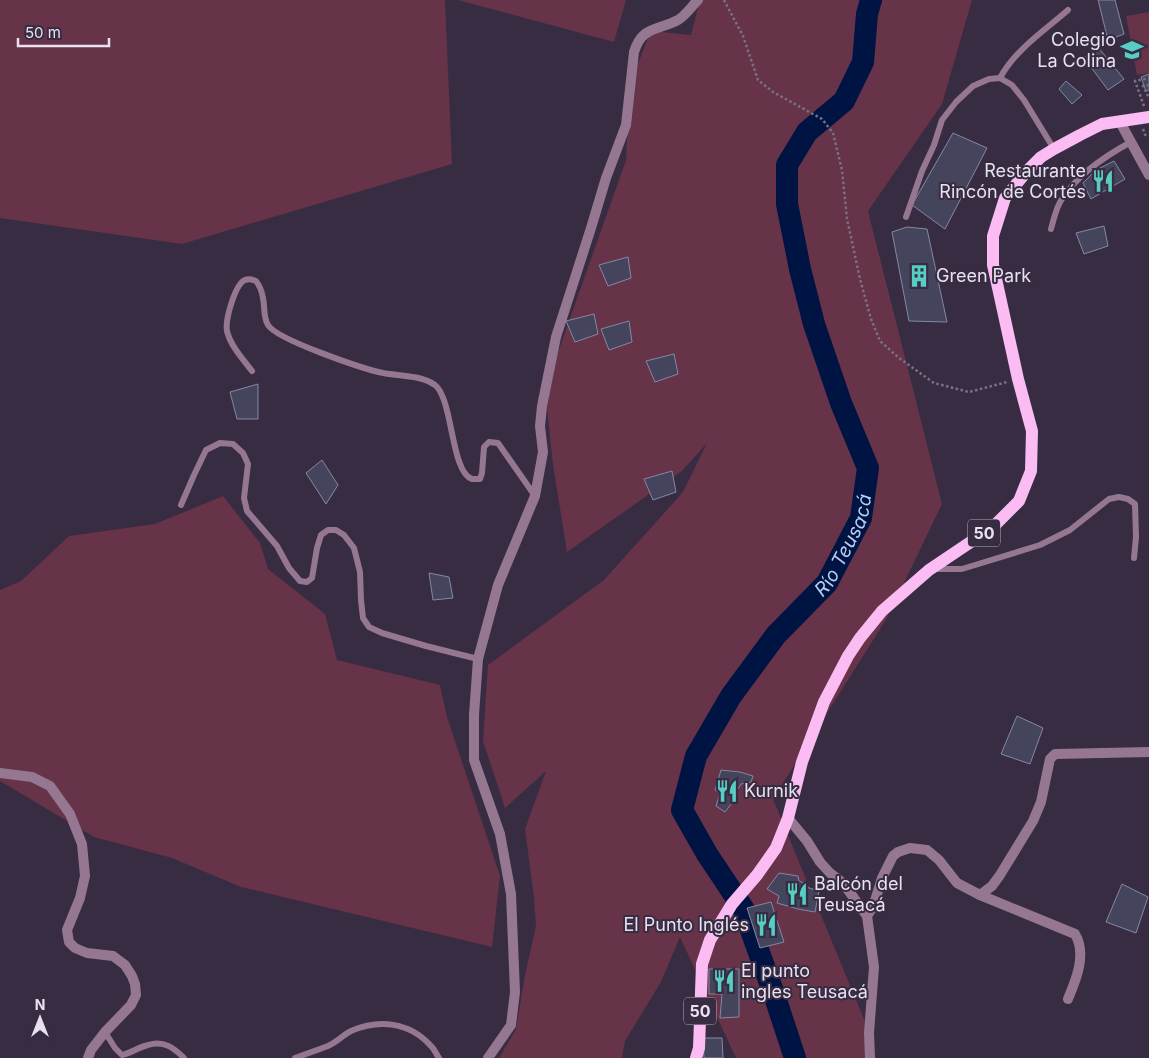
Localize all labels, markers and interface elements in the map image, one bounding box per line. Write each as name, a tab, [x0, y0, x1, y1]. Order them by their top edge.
scale bar	[18, 15, 109, 47]
text: 50 m	[25, 23, 61, 42]
place label: Colegio La Colina	[1037, 29, 1116, 71]
school or university icon: Colegio La Colina	[1119, 37, 1145, 63]
place label: Restaurante Rincón de Cortés	[939, 160, 1086, 202]
restaurant icon: Restaurante Rincón de Cortés	[1090, 168, 1116, 194]
building icon: Green Park	[906, 263, 932, 289]
place label: Green Park	[936, 265, 1031, 286]
water label: Río Teusacá	[810, 492, 876, 601]
road number: 50	[968, 520, 1000, 546]
restaurant icon: Kurnik	[714, 778, 740, 804]
place label: Kurnik	[744, 780, 798, 801]
place label: Balcón del Teusacá	[814, 873, 903, 915]
restaurant icon: Balcón del Teusacá	[784, 881, 810, 907]
restaurant icon: El Punto Inglés	[753, 912, 779, 938]
place label: El Punto Inglés	[624, 914, 749, 935]
place label: El punto ingles Teusacá	[741, 960, 868, 1002]
restaurant icon: El punto ingles Teusacá	[711, 968, 737, 994]
north arrow	[15, 993, 65, 1043]
text: N	[35, 996, 45, 1013]
road number: 50	[684, 998, 716, 1024]

